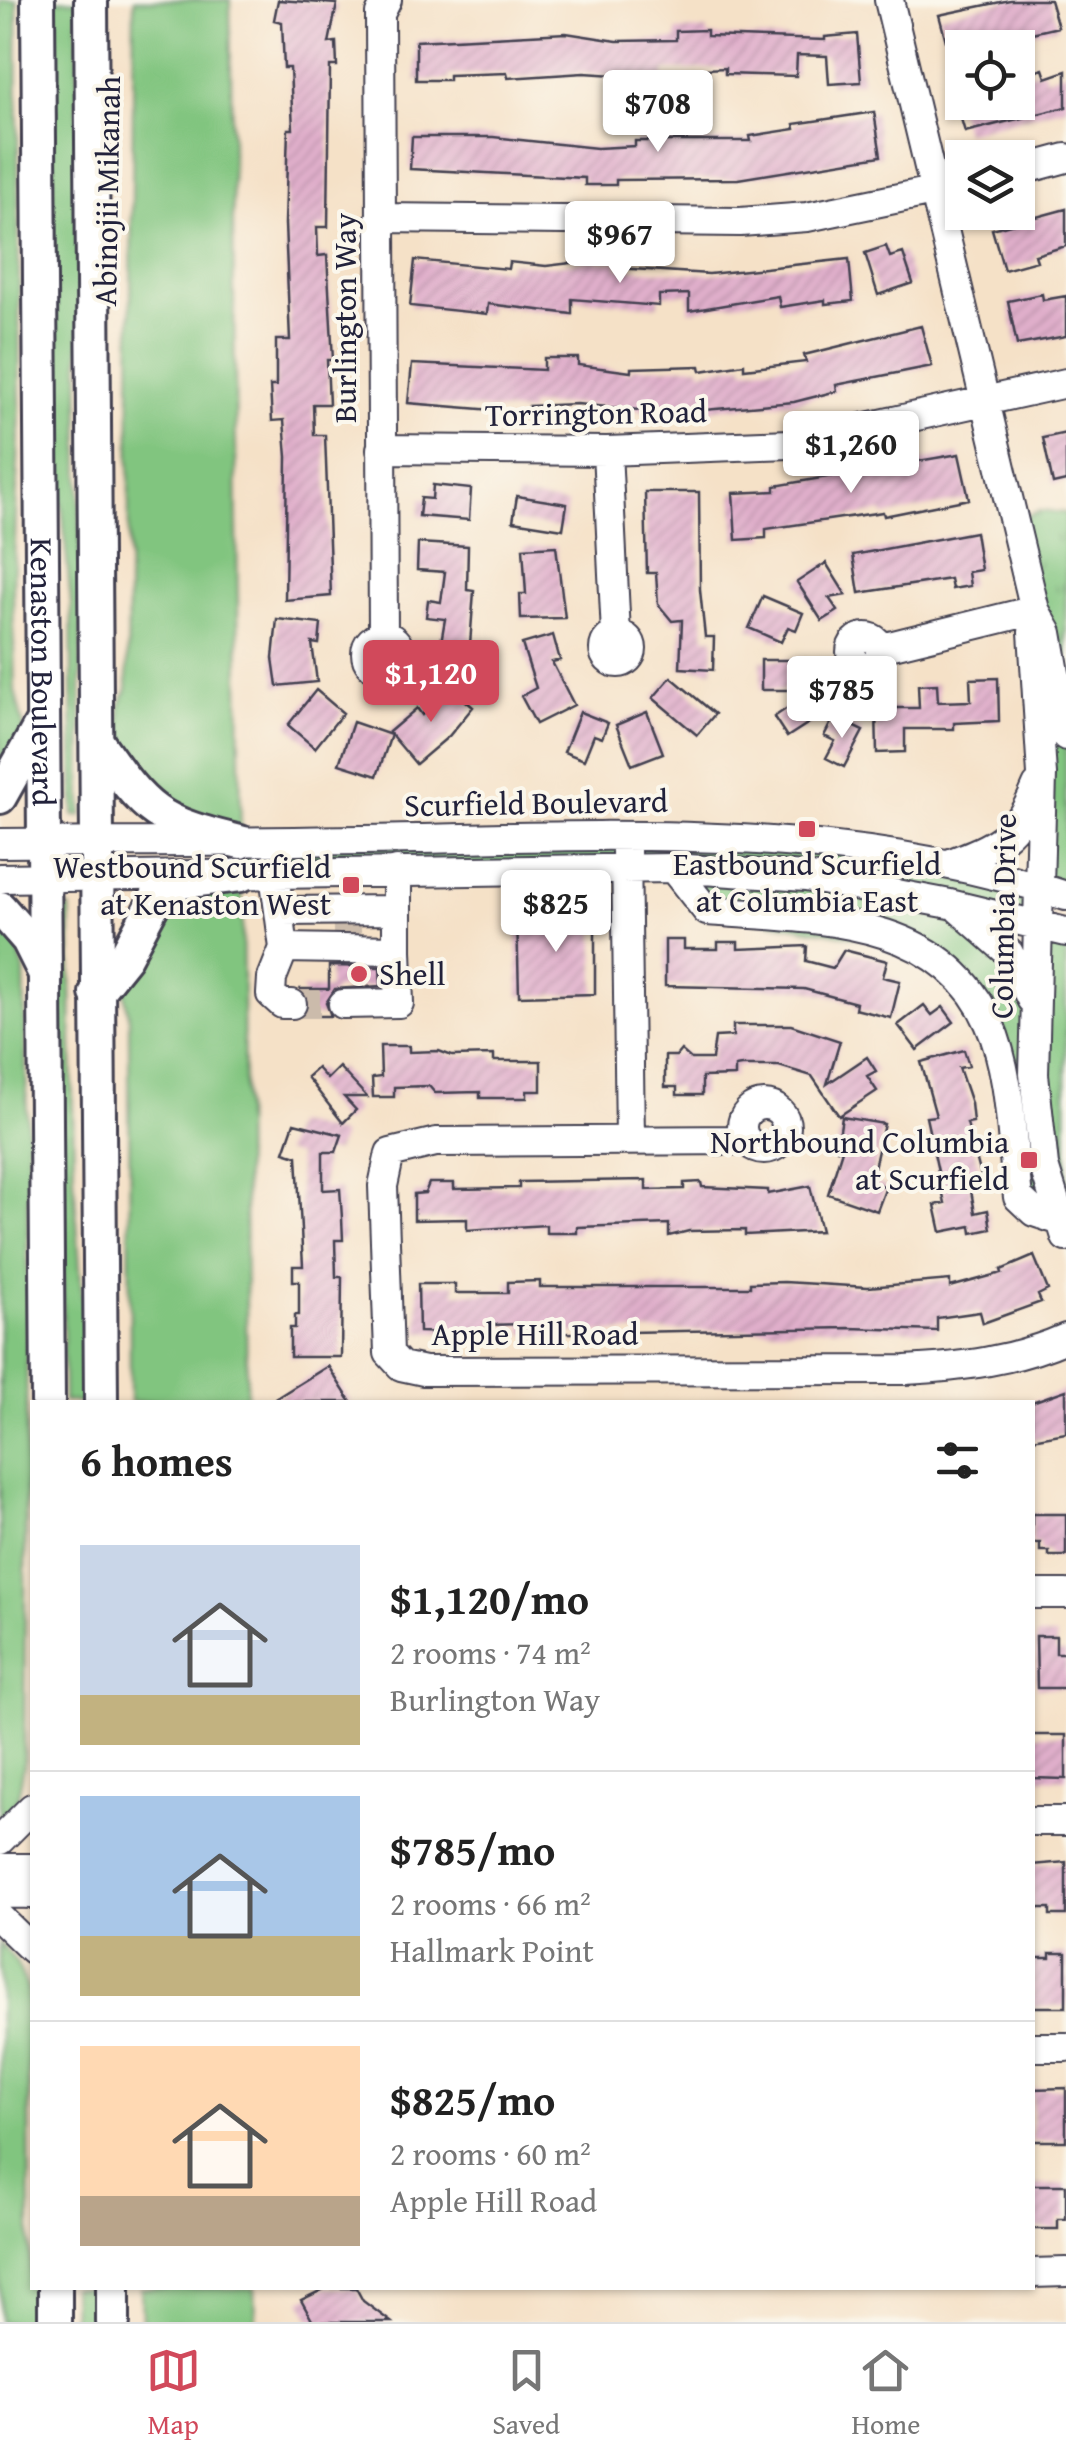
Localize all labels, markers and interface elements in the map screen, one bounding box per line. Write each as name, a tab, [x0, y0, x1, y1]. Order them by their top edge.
map controls	[945, 30, 1035, 230]
button: locate	[945, 30, 1035, 120]
pin: $708	[599, 70, 717, 155]
street label: Abinojii Mikanah	[81, 75, 132, 307]
text: $708	[625, 79, 691, 126]
button: layers	[945, 140, 1035, 230]
pin: $967	[561, 201, 679, 286]
text: $967	[587, 210, 653, 257]
street label: Burlington Way	[321, 213, 368, 423]
street label: Torrington Road	[485, 387, 707, 438]
pin: $1,260	[770, 411, 932, 496]
text: $1,260	[805, 420, 897, 467]
street label: Kenaston Boulevard	[19, 538, 68, 806]
pin: $1,120	[350, 640, 512, 725]
text: $1,120	[385, 649, 477, 696]
pin: $785	[783, 656, 901, 741]
text: $785	[809, 665, 875, 712]
street label: Scurfield Boulevard	[404, 777, 668, 828]
street label: Columbia Drive	[977, 813, 1028, 1019]
marker: Eastbound Scurfield at Columbia East	[796, 818, 818, 840]
place label: Eastbound Scurfield at Columbia East	[673, 840, 941, 924]
place label: Westbound Scurfield at Kenaston West	[53, 843, 331, 927]
pin: $825	[497, 870, 615, 955]
marker: Westbound Scurfield at Kenaston West	[340, 874, 362, 896]
text: $825	[523, 879, 589, 926]
place label: Shell	[379, 950, 446, 997]
marker: Shell	[348, 963, 370, 985]
place label: Northbound Columbia at Scurfield	[710, 1118, 1009, 1202]
marker: Northbound Columbia at Scurfield	[1018, 1149, 1040, 1171]
street label: Apple Hill Road	[431, 1310, 639, 1357]
text: 6 homes	[80, 1430, 233, 1491]
icon: filters	[930, 1433, 985, 1488]
text: $1,120/mo	[390, 1568, 589, 1629]
icon: home	[160, 1585, 280, 1705]
text: 2 rooms · 74 m²	[390, 1629, 591, 1676]
text: Burlington Way	[390, 1676, 600, 1723]
text: $785/mo	[390, 1819, 555, 1880]
icon: home	[160, 1836, 280, 1956]
text: 2 rooms · 66 m²	[390, 1880, 591, 1927]
text: Hallmark Point	[390, 1927, 594, 1974]
text: $825/mo	[390, 2069, 555, 2130]
icon: home	[160, 2086, 280, 2206]
text: 2 rooms · 60 m²	[390, 2130, 591, 2177]
text: Apple Hill Road	[390, 2177, 597, 2224]
tab: Map	[146, 2343, 201, 2444]
tab: Saved	[492, 2343, 560, 2444]
tab: Home	[851, 2343, 920, 2444]

